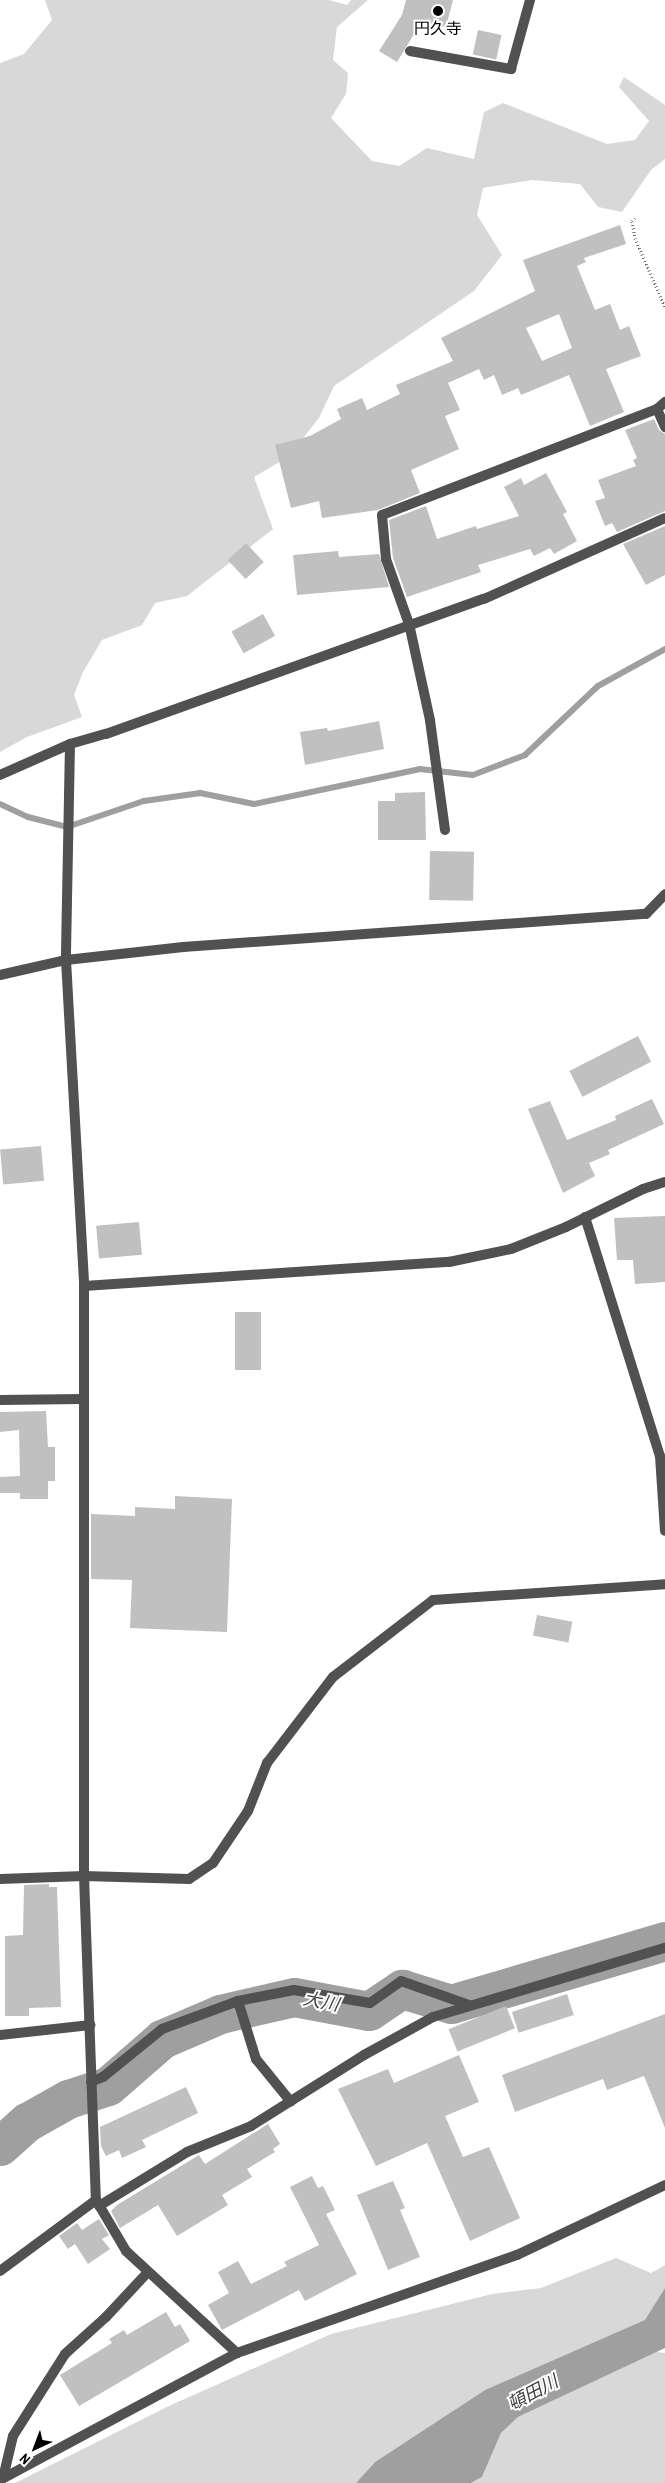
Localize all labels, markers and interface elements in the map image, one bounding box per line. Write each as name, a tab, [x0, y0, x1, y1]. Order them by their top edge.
marker: 円久寺	[432, 5, 444, 17]
place label: 円久寺	[414, 18, 462, 38]
water label: 大川	[301, 1988, 341, 2016]
water label: 頓田川	[504, 2371, 562, 2415]
north arrow	[10, 2423, 60, 2473]
text: N	[16, 2450, 34, 2468]

